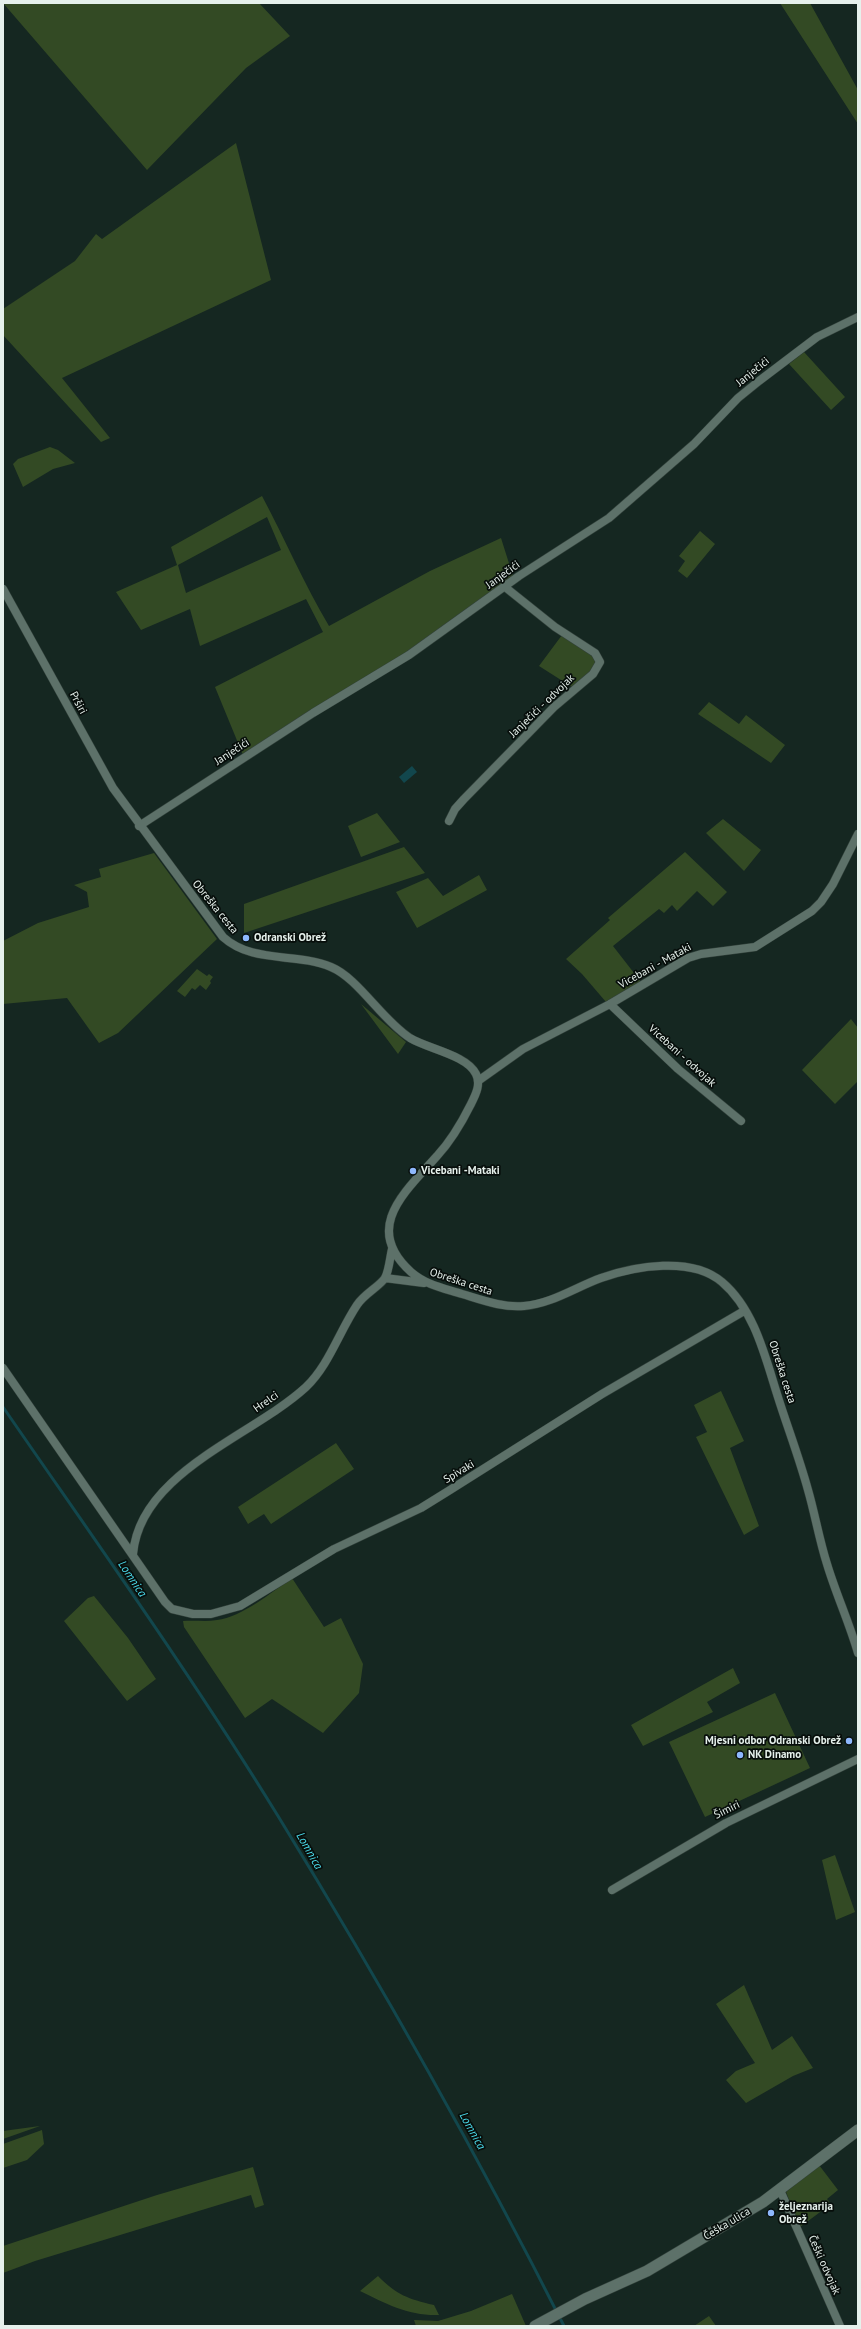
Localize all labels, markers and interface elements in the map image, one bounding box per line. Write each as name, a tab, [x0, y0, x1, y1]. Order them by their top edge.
street label: Janječići	[734, 355, 772, 389]
street label: Janječići	[483, 558, 523, 592]
street label: Janječići - odvojak	[507, 672, 577, 740]
street label: Prširi	[67, 689, 89, 717]
street label: Janječići	[212, 736, 252, 768]
street label: Obreška cesta	[189, 878, 241, 936]
place label: Odranski Obrež	[254, 931, 326, 945]
marker: Odranski Obrež	[241, 933, 251, 943]
street label: Vicebani - Mataki	[616, 941, 694, 991]
street label: Vicebani - odvojak	[646, 1022, 718, 1090]
place label: Vicebani -Mataki	[421, 1164, 500, 1178]
marker: Vicebani -Mataki	[408, 1166, 418, 1176]
street label: Obreška cesta	[428, 1266, 494, 1298]
street label: Obreška cesta	[766, 1339, 798, 1405]
street label: Hrelci	[251, 1389, 281, 1415]
street label: Spivaki	[441, 1458, 477, 1486]
water label: Lomnica	[115, 1558, 149, 1600]
place label: Mjesni odbor Odranski Obrež	[705, 1734, 841, 1748]
marker: Mjesni odbor Odranski Obrež	[844, 1736, 854, 1746]
place label: NK Dinamo	[748, 1748, 801, 1762]
marker: NK Dinamo	[735, 1750, 745, 1760]
street label: Šimiri	[712, 1798, 742, 1822]
water label: Lomnica	[293, 1830, 325, 1872]
water label: Lomnica	[456, 2110, 488, 2152]
place label: željeznarija Obrež	[779, 2200, 833, 2226]
street label: Češka ulica	[701, 2205, 753, 2243]
marker: željeznarija Obrež	[766, 2208, 776, 2218]
street label: Češki odvojak	[805, 2233, 843, 2297]

